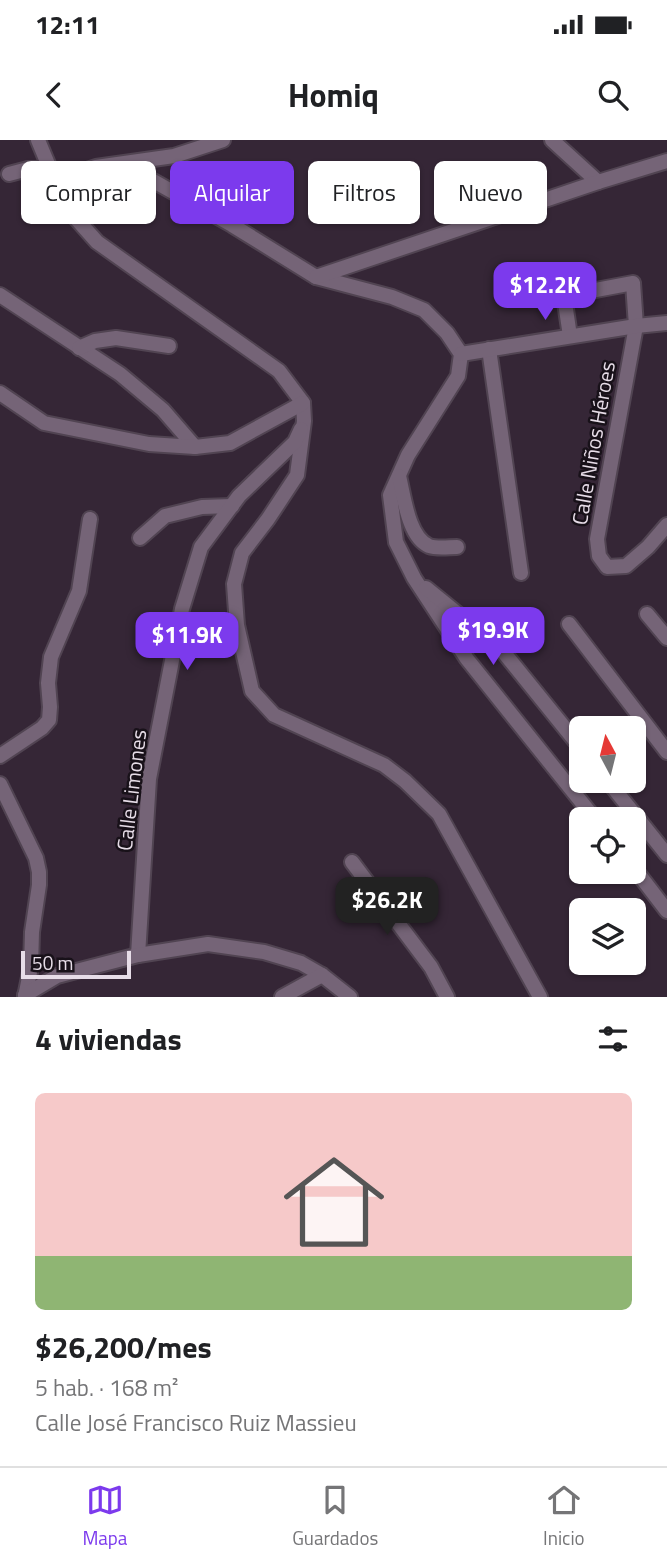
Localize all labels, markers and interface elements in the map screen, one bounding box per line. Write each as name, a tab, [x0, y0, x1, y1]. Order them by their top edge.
text: 12:11	[35, 5, 100, 44]
text: Homiq	[288, 71, 379, 119]
icon: back	[35, 76, 73, 114]
icon: search	[594, 76, 632, 114]
chip: Comprar	[21, 161, 156, 224]
chip: Alquilar	[170, 161, 294, 224]
chip: Filtros	[308, 161, 420, 224]
chip: Nuevo	[434, 161, 547, 224]
pin: $12.2K	[488, 262, 602, 322]
text: $12.2K	[509, 267, 581, 302]
street label: Calle Niños Héroes	[563, 359, 623, 527]
pin: $19.9K	[436, 608, 550, 667]
pin: $11.9K	[130, 612, 244, 672]
text: $19.9K	[457, 612, 529, 647]
text: $11.9K	[151, 617, 223, 652]
north arrow	[569, 716, 646, 793]
map controls	[569, 716, 646, 975]
street label: Calle Limones	[108, 728, 154, 852]
button: locate	[569, 807, 646, 884]
pin: $26.2K	[330, 878, 444, 937]
text: $26.2K	[351, 882, 423, 917]
button: layers	[569, 898, 646, 975]
scale bar	[21, 948, 131, 980]
text: 50 m	[32, 948, 73, 977]
text: 4 viviendas	[35, 1016, 182, 1062]
icon: filters	[594, 1020, 632, 1058]
icon: home	[271, 1139, 397, 1265]
text: $26,200/mes	[35, 1324, 212, 1370]
text: 5 hab. · 168 m²	[35, 1370, 178, 1405]
text: Calle José Francisco Ruiz Massieu	[35, 1405, 357, 1440]
tab: Mapa	[82, 1481, 127, 1552]
tab: Guardados	[292, 1481, 378, 1552]
tab: Inicio	[543, 1481, 585, 1552]

